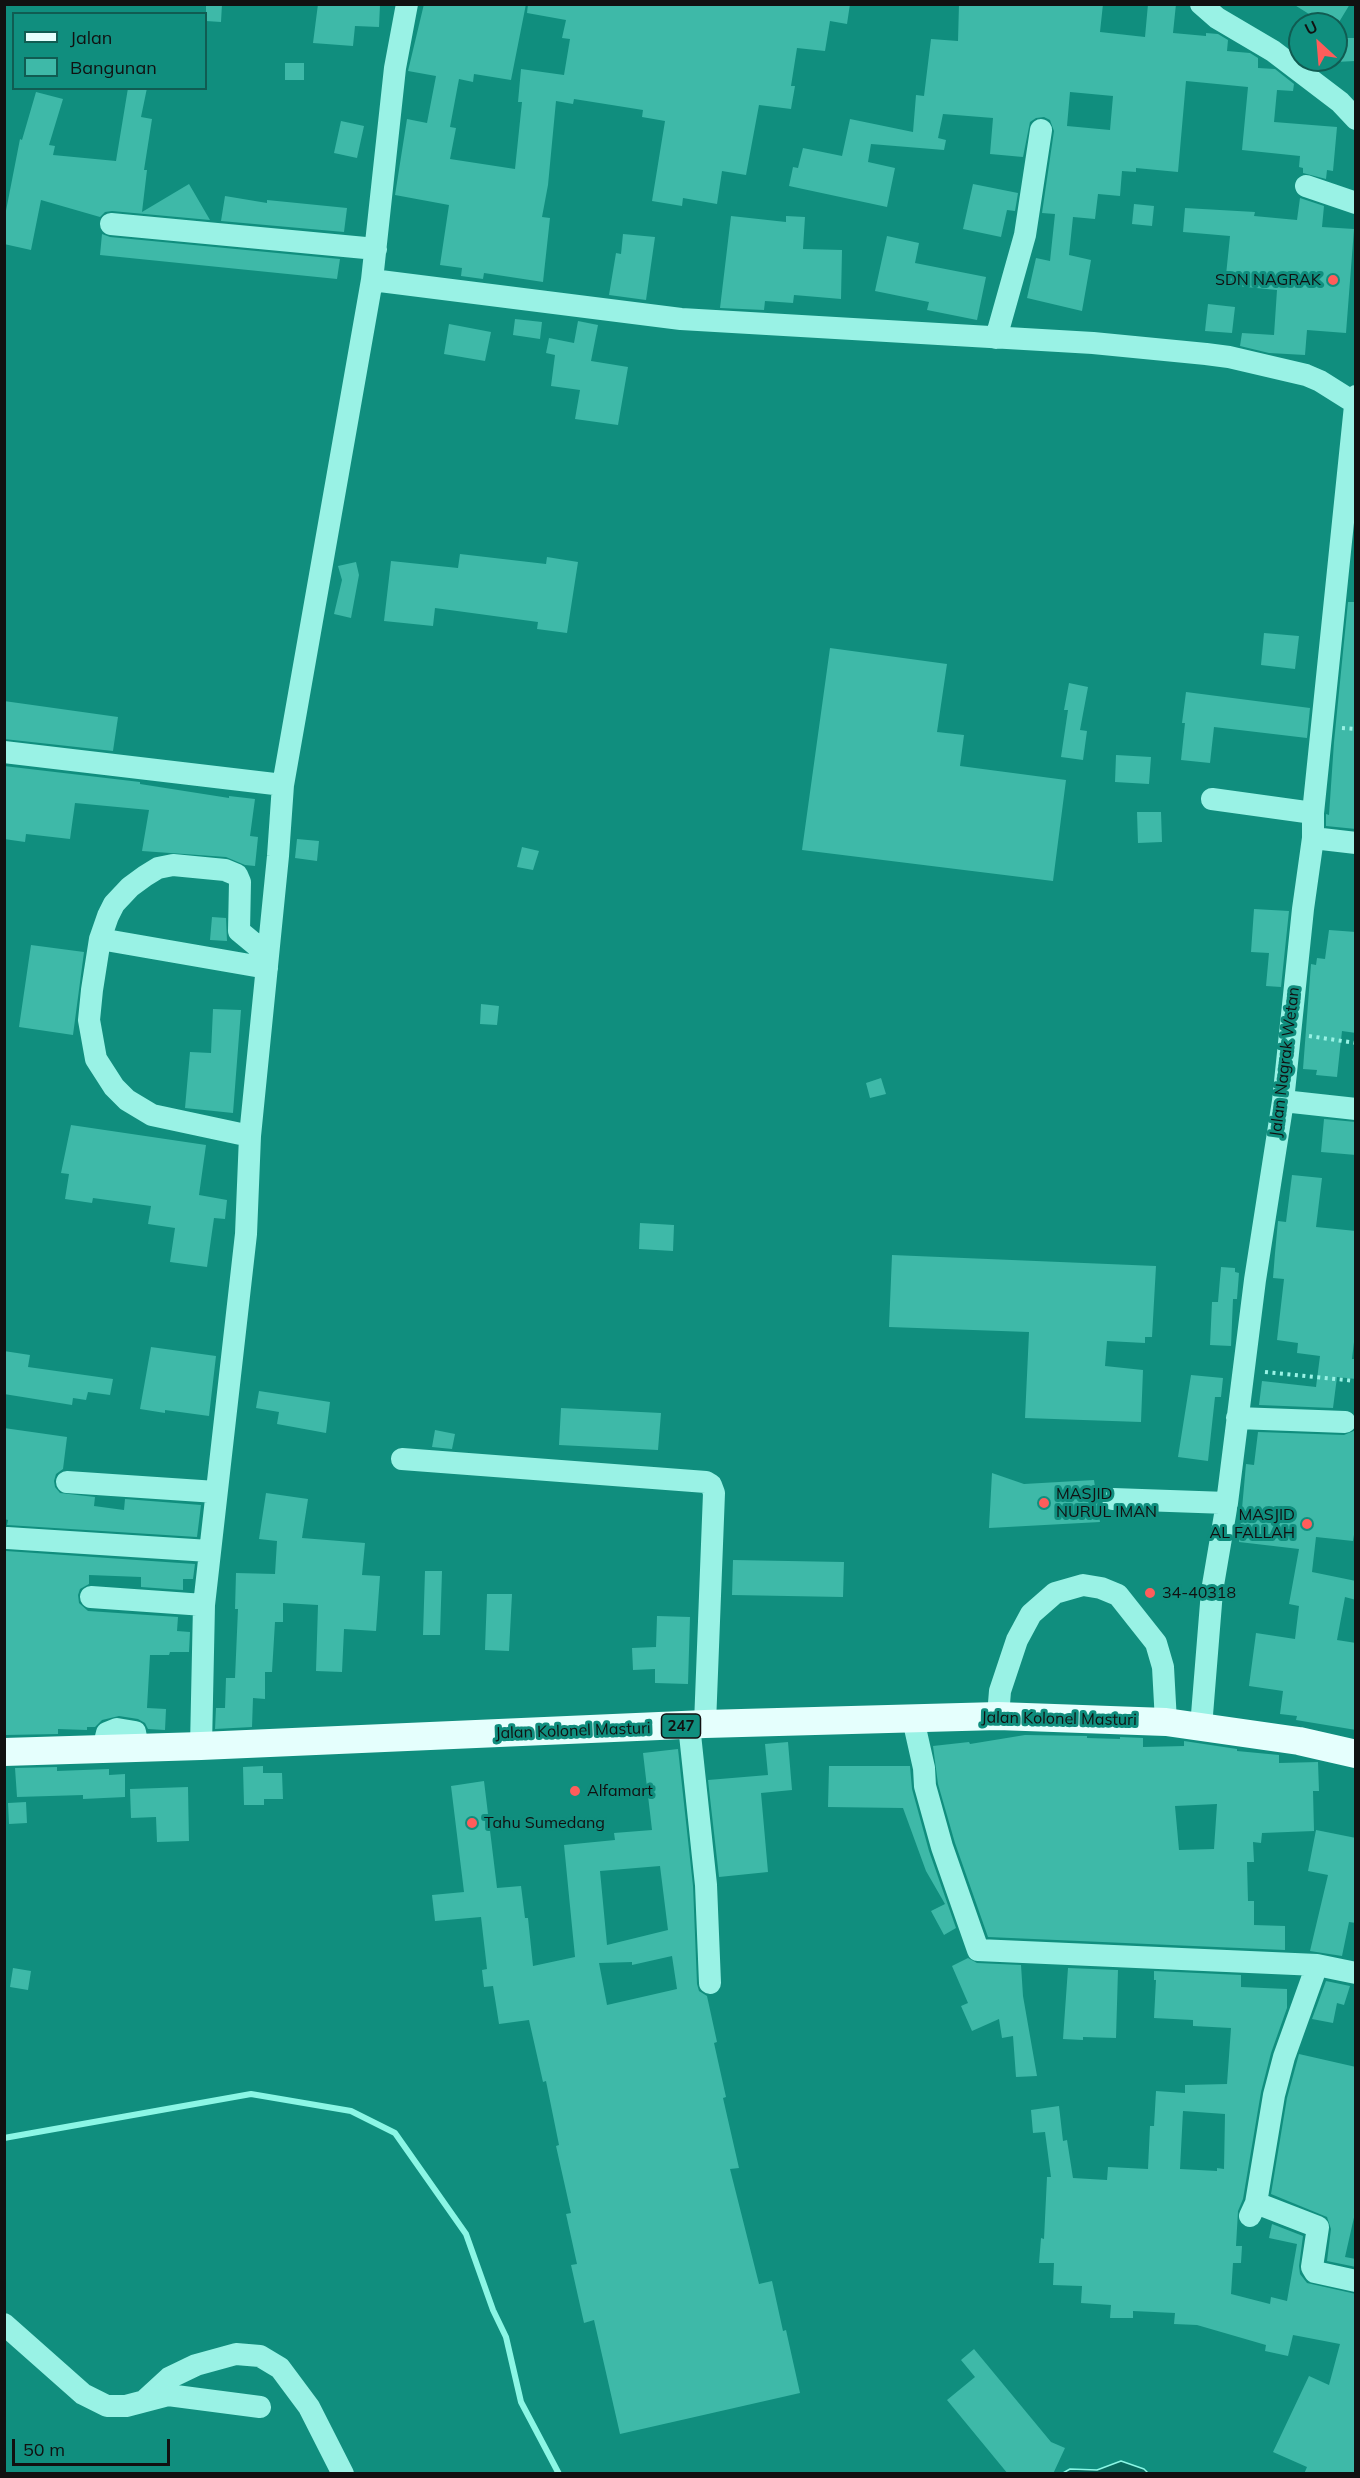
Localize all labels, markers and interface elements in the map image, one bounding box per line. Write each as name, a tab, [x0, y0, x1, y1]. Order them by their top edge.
legend	[12, 12, 207, 90]
north arrow	[1288, 12, 1348, 72]
text: U	[1301, 16, 1321, 39]
text: Jalan	[70, 26, 112, 49]
text: Bangunan	[70, 56, 157, 79]
place label: SDN NAGRAK	[1215, 270, 1321, 290]
marker: SDN NAGRAK	[1326, 273, 1340, 287]
street label: Jalan Nagrak Wetan	[1266, 986, 1304, 1138]
place label: MASJID NURUL IMAN	[1056, 1484, 1157, 1522]
marker: MASJID NURUL IMAN	[1037, 1496, 1051, 1510]
place label: MASJID AL FALLAH	[1209, 1505, 1295, 1543]
marker: MASJID AL FALLAH	[1300, 1517, 1314, 1531]
place label: 34-40318	[1162, 1583, 1236, 1603]
marker: 34-40318	[1143, 1586, 1157, 1600]
street label: Jalan Kolonel Masturi	[981, 1708, 1137, 1730]
road number: 247	[662, 1714, 700, 1738]
street label: Jalan Kolonel Masturi	[495, 1719, 651, 1743]
place label: Alfamart	[587, 1781, 653, 1801]
marker: Alfamart	[568, 1784, 582, 1798]
place label: Tahu Sumedang	[484, 1813, 605, 1833]
marker: Tahu Sumedang	[465, 1816, 479, 1830]
scale bar	[15, 2427, 172, 2465]
text: 50 m	[23, 2438, 65, 2461]

